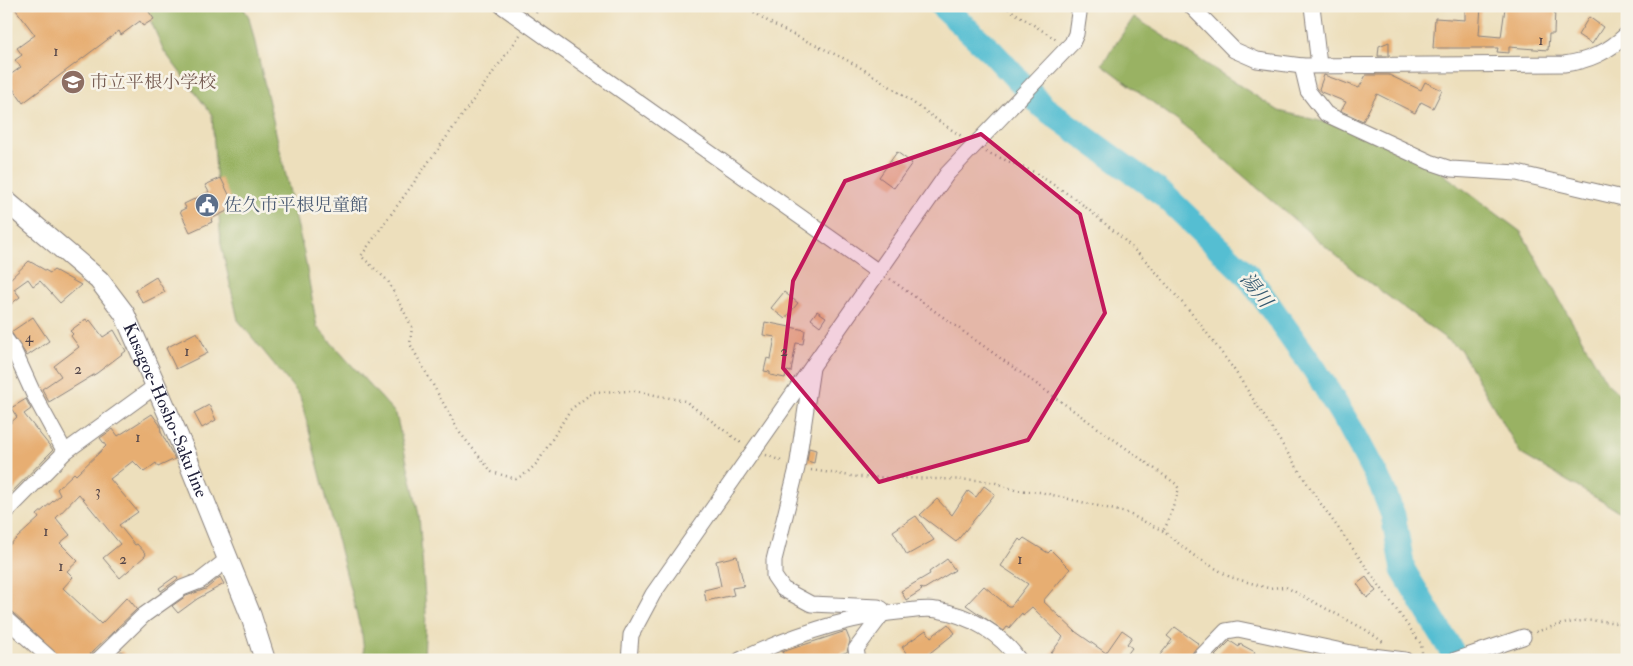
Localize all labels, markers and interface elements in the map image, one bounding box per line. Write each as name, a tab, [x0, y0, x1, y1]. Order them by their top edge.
house number: 1	[1538, 31, 1544, 50]
house number: 1	[53, 42, 59, 61]
school or university icon: 市立平根小学校	[60, 69, 86, 95]
place label: 市立平根小学校	[90, 71, 216, 94]
public building icon: 佐久市平根児童館	[194, 192, 220, 218]
place label: 佐久市平根児童館	[224, 194, 368, 217]
water label: 湯川	[1235, 268, 1278, 314]
street label: Kusagoe-Hosho-Saku line	[118, 319, 213, 501]
house number: 4	[25, 328, 34, 347]
house number: 1	[184, 342, 190, 361]
house number: 2	[780, 342, 788, 361]
house number: 2	[74, 360, 82, 379]
house number: 1	[135, 428, 141, 447]
house number: 3	[95, 482, 101, 501]
house number: 1	[43, 522, 49, 541]
house number: 2	[119, 550, 127, 569]
house number: 1	[1017, 550, 1023, 569]
house number: 1	[58, 557, 64, 576]

